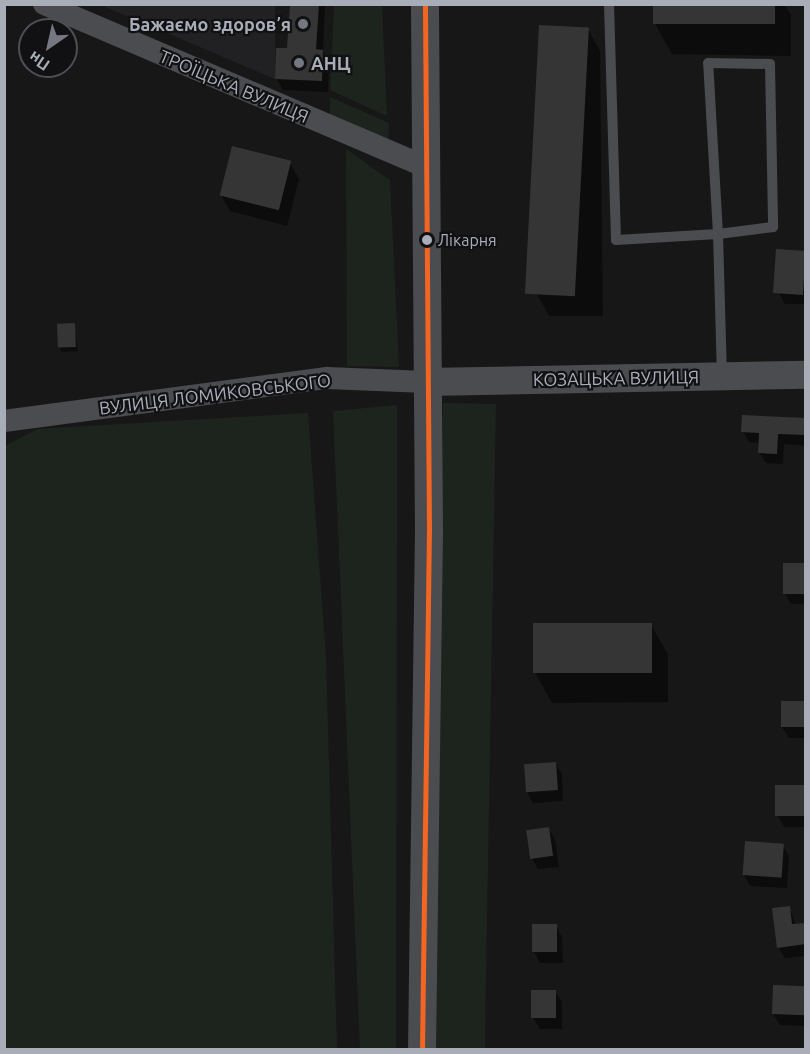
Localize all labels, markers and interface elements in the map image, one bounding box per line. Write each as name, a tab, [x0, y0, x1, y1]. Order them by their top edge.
place label: Бажаємо здоровʼя	[129, 13, 291, 35]
marker: Бажаємо здоровʼя	[296, 17, 310, 31]
north arrow	[18, 18, 78, 78]
street label: ТРОЇЦЬКА ВУЛИЦЯ	[156, 45, 312, 127]
text: Пн	[25, 48, 53, 75]
place label: АНЦ	[311, 52, 351, 74]
marker: АНЦ	[292, 56, 306, 70]
place label: Лікарня	[438, 230, 497, 250]
marker: Лікарня	[421, 234, 433, 246]
street label: КОЗАЦЬКА ВУЛИЦЯ	[533, 366, 699, 390]
street label: ВУЛИЦЯ ЛОМИКОВСЬКОГО	[98, 369, 332, 419]

